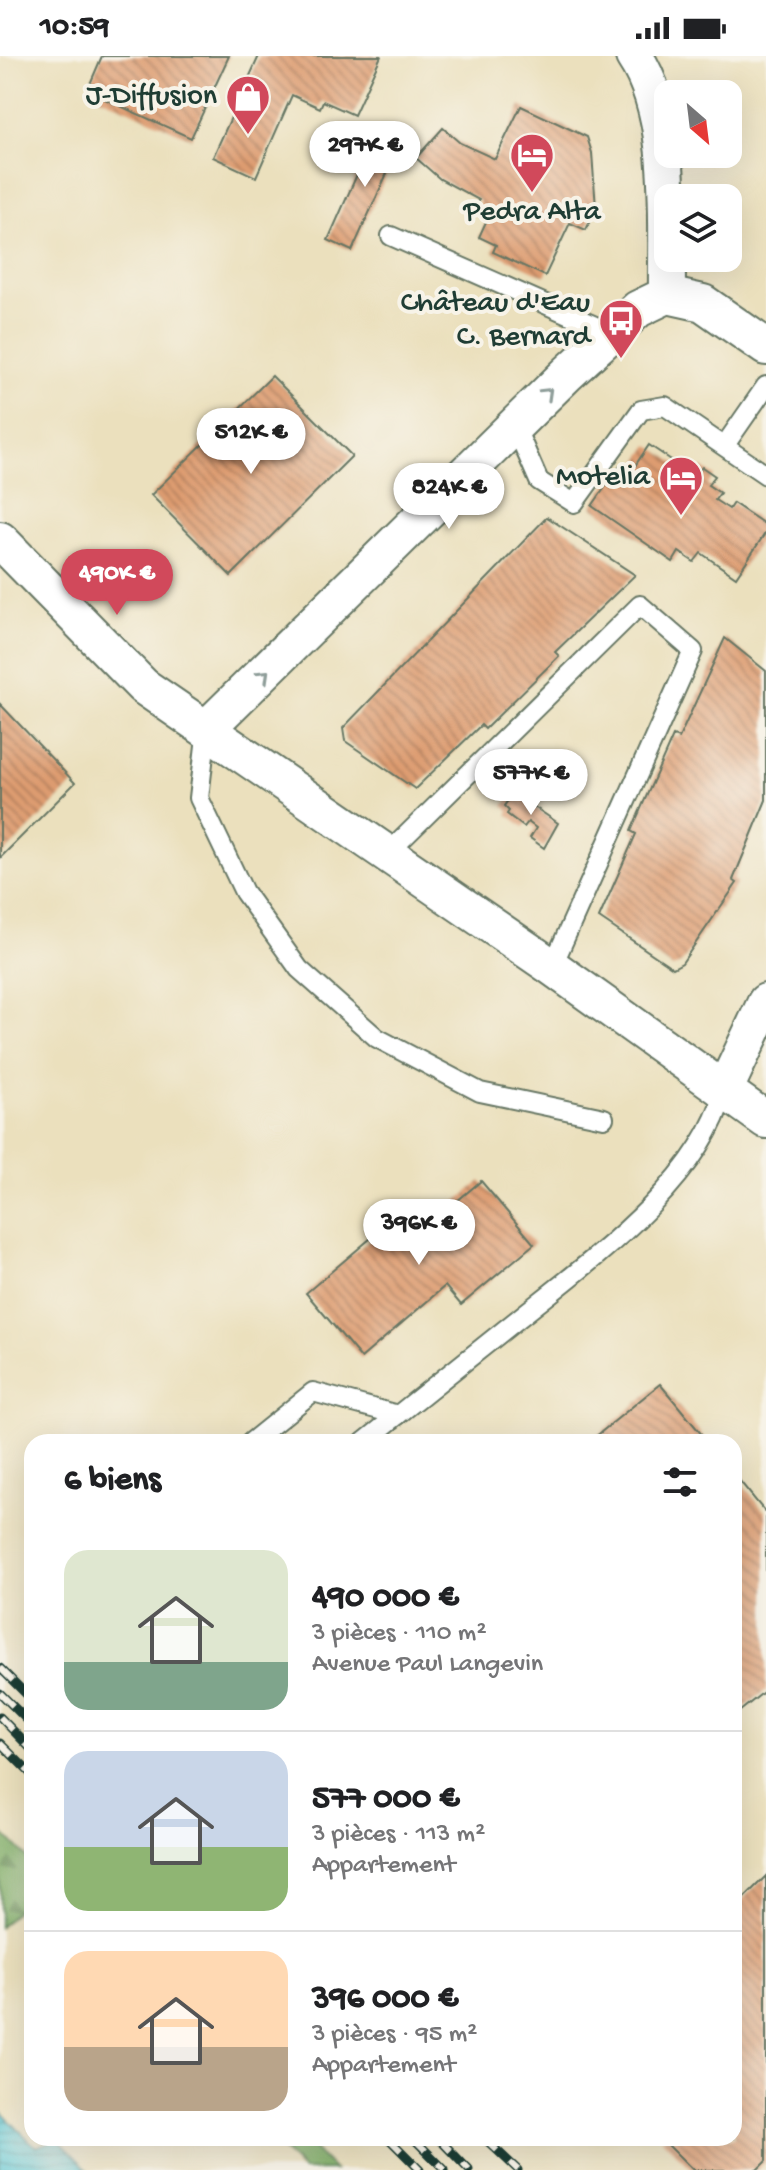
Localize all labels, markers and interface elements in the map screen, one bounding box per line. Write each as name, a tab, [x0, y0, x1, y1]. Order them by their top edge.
text: 10:59	[40, 11, 109, 46]
shop icon: J-Diffusion	[224, 73, 272, 136]
place label: J-Diffusion	[86, 80, 217, 115]
north arrow	[654, 80, 742, 168]
map controls	[654, 80, 742, 272]
pin: 297K €	[300, 121, 430, 189]
text: 297K €	[327, 131, 403, 162]
hotel icon: Pedra Alta	[508, 131, 556, 194]
button: layers	[654, 184, 742, 272]
place label: Pedra Alta	[462, 196, 602, 231]
place label: Château d'Eau C. Bernard	[401, 287, 592, 356]
bus stop icon: Château d'Eau C. Bernard	[597, 297, 645, 360]
one-way arrow	[538, 387, 552, 402]
pin: 512K €	[186, 408, 316, 476]
text: 512K €	[215, 418, 287, 449]
hotel icon: Motelia	[657, 454, 705, 517]
place label: Motelia	[556, 461, 651, 496]
pin: 824K €	[384, 463, 514, 531]
text: 824K €	[411, 473, 487, 504]
pin: 490K €	[52, 549, 182, 617]
text: 490K €	[79, 559, 155, 590]
one-way arrow	[255, 670, 269, 684]
pin: 577K €	[466, 749, 596, 817]
text: 577K €	[493, 759, 569, 790]
pin: 396K €	[354, 1199, 484, 1267]
text: 396K €	[381, 1209, 457, 1240]
icon: filters	[658, 1460, 702, 1504]
text: 6 biens	[64, 1462, 161, 1502]
text: 490 000 €	[312, 1579, 459, 1619]
icon: home	[128, 1582, 224, 1678]
text: 3 pièces · 110 m²	[312, 1619, 486, 1650]
text: Avenue Paul Langevin	[312, 1650, 543, 1681]
text: 577 000 €	[312, 1780, 460, 1820]
icon: home	[128, 1783, 224, 1879]
text: 3 pièces · 113 m²	[312, 1820, 485, 1851]
text: Appartement	[312, 1851, 455, 1882]
text: 396 000 €	[312, 1980, 458, 2020]
icon: home	[128, 1983, 224, 2079]
text: 3 pièces · 95 m²	[312, 2020, 477, 2051]
text: Appartement	[312, 2051, 455, 2082]

